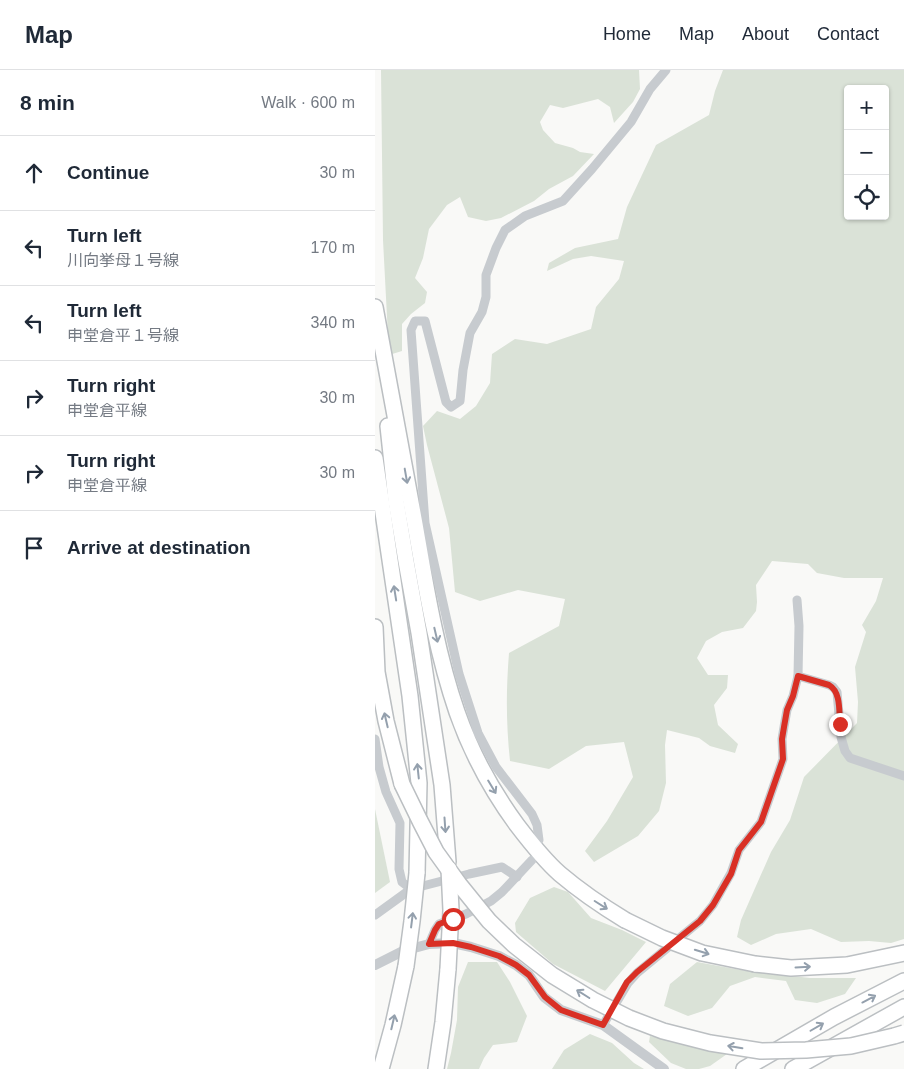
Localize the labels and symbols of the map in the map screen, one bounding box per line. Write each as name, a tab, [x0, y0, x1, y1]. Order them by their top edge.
one-way arrow	[402, 467, 412, 483]
one-way arrow	[389, 585, 399, 601]
one-way arrow	[432, 627, 441, 643]
one-way arrow	[381, 713, 390, 729]
route end	[829, 713, 852, 736]
one-way arrow	[413, 764, 423, 780]
one-way arrow	[487, 780, 498, 794]
one-way arrow	[441, 817, 450, 833]
one-way arrow	[594, 900, 608, 910]
route start	[442, 908, 465, 931]
one-way arrow	[407, 912, 417, 928]
one-way arrow	[693, 947, 709, 957]
one-way arrow	[795, 963, 811, 972]
one-way arrow	[576, 989, 590, 999]
one-way arrow	[861, 994, 876, 1003]
one-way arrow	[389, 1014, 398, 1030]
one-way arrow	[809, 1022, 823, 1032]
one-way arrow	[727, 1042, 743, 1052]

